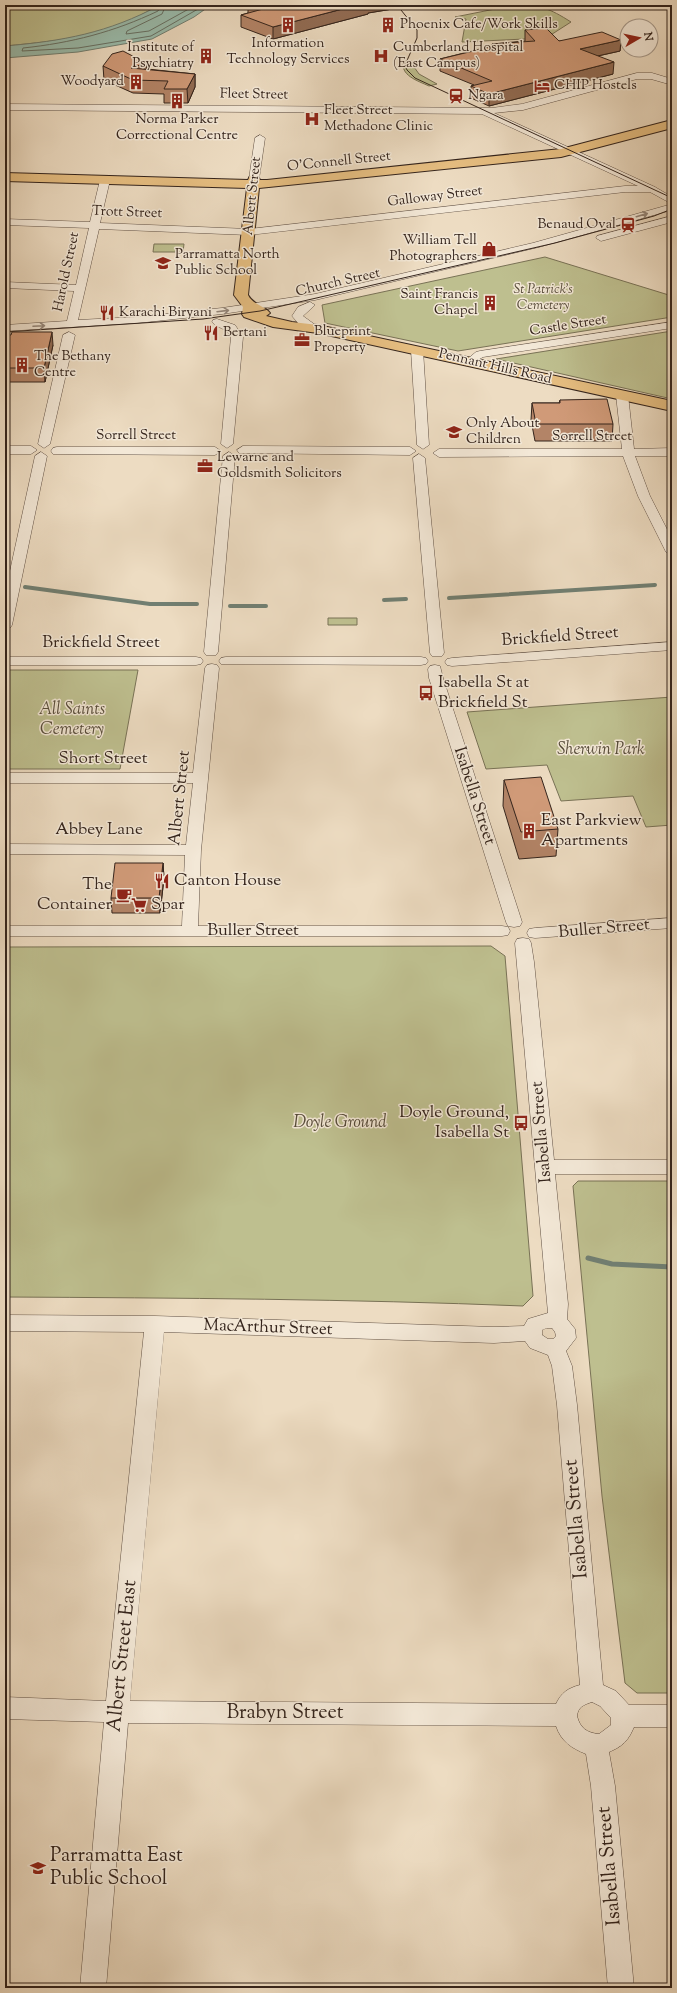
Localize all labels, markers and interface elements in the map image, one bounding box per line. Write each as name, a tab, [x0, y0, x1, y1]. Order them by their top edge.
place label: Phoenix Cafe/Work Skills	[400, 15, 558, 35]
building icon: Information Technology Services	[279, 16, 297, 34]
building icon: Phoenix Cafe/Work Skills	[379, 16, 397, 34]
north arrow	[619, 18, 659, 58]
text: N	[639, 30, 657, 42]
place label: Information Technology Services	[226, 34, 350, 70]
place label: Institute of Psychiatry	[127, 38, 195, 74]
place label: Cumberland Hospital (East Campus)	[393, 38, 523, 74]
building icon: Institute of Psychiatry	[197, 47, 215, 65]
hospital icon: Cumberland Hospital (East Campus)	[372, 47, 390, 65]
place label: Woodyard	[60, 72, 124, 92]
building icon: Woodyard	[127, 73, 145, 91]
place label: CHIP Hostels	[554, 76, 637, 96]
hotel icon: CHIP Hostels	[533, 77, 551, 95]
street label: Fleet Street	[220, 84, 289, 106]
place label: Ngara	[468, 86, 504, 106]
station icon: Ngara	[447, 87, 465, 105]
building icon: Norma Parker Correctional Centre	[168, 92, 186, 110]
place label: Fleet Street Methadone Clinic	[324, 101, 433, 137]
place label: Norma Parker Correctional Centre	[116, 110, 238, 146]
hospital icon: Fleet Street Methadone Clinic	[303, 110, 321, 128]
street label: O'Connell Street	[286, 147, 392, 177]
street label: Albert Street	[239, 156, 267, 236]
street label: Galloway Street	[386, 181, 484, 213]
street label: Trott Street	[92, 202, 163, 224]
one-way arrow	[635, 211, 648, 218]
place label: Benaud Oval	[538, 215, 616, 235]
station icon: Benaud Oval	[619, 216, 637, 234]
street label: Harold Street	[49, 230, 85, 314]
place label: William Tell Photographers	[390, 231, 477, 267]
shop icon: William Tell Photographers	[480, 240, 498, 258]
place label: Parramatta North Public School	[175, 245, 280, 281]
school or university icon: Parramatta North Public School	[154, 254, 172, 272]
street label: Church Street	[294, 264, 382, 302]
park label: St Patrick's Cemetery	[513, 280, 573, 316]
place label: Saint Francis Chapel	[400, 285, 478, 321]
building icon: Saint Francis Chapel	[481, 294, 499, 312]
place label: Karachi Biryani	[119, 303, 212, 323]
restaurant icon: Karachi Biryani	[98, 304, 116, 322]
one-way arrow	[216, 307, 229, 315]
street label: Castle Street	[528, 310, 608, 342]
place label: Blueprint Property	[314, 322, 371, 358]
one-way arrow	[32, 323, 45, 330]
place label: Bertani	[223, 323, 267, 343]
restaurant icon: Bertani	[202, 324, 220, 342]
office icon: Blueprint Property	[293, 331, 311, 349]
street label: Pennant Hills Road	[436, 344, 554, 390]
place label: The Bethany Centre	[34, 347, 111, 383]
building icon: The Bethany Centre	[13, 356, 31, 374]
place label: Only About Children	[466, 414, 540, 450]
school or university icon: Only About Children	[445, 423, 463, 441]
street label: Sorrell Street	[96, 426, 176, 446]
street label: Sorrell Street	[552, 427, 632, 447]
place label: Lewarne and Goldsmith Solicitors	[217, 448, 342, 484]
office icon: Lewarne and Goldsmith Solicitors	[196, 457, 214, 475]
street label: Brickfield Street	[501, 621, 620, 653]
street label: Brickfield Street	[42, 631, 160, 655]
place label: Isabella St at Brickfield St	[438, 671, 529, 715]
bus stop icon: Isabella St at Brickfield St	[417, 684, 435, 702]
park label: All Saints Cemetery	[39, 698, 106, 742]
park label: Sherwin Park	[557, 738, 645, 762]
street label: Isabella Street	[447, 744, 501, 848]
street label: Short Street	[59, 747, 148, 771]
street label: Albert Street	[163, 749, 197, 847]
place label: East Parkview Apartments	[541, 809, 642, 853]
street label: Abbey Lane	[55, 818, 143, 842]
building icon: East Parkview Apartments	[520, 822, 538, 840]
place label: Canton House	[174, 869, 281, 893]
restaurant icon: Canton House	[153, 872, 171, 890]
place label: The Container	[37, 873, 113, 917]
cafe icon: The Container	[115, 886, 133, 904]
place label: Spar	[151, 893, 185, 917]
supermarket icon: Spar	[130, 896, 148, 914]
street label: Buller Street	[557, 913, 651, 945]
street label: Buller Street	[207, 919, 299, 943]
street label: Isabella Street	[526, 1080, 558, 1184]
place label: Doyle Ground, Isabella St	[399, 1101, 509, 1145]
park label: Doyle Ground	[293, 1111, 387, 1135]
bus stop icon: Doyle Ground, Isabella St	[512, 1114, 530, 1132]
street label: MacArthur Street	[203, 1314, 333, 1342]
street label: Isabella Street	[557, 1458, 597, 1580]
street label: Albert Street East	[101, 1578, 145, 1733]
street label: Brabyn Street	[226, 1699, 344, 1728]
street label: Isabella Street	[590, 1805, 630, 1927]
place label: Parramatta East Public School	[50, 1842, 183, 1894]
school or university icon: Parramatta East Public School	[29, 1859, 47, 1877]

